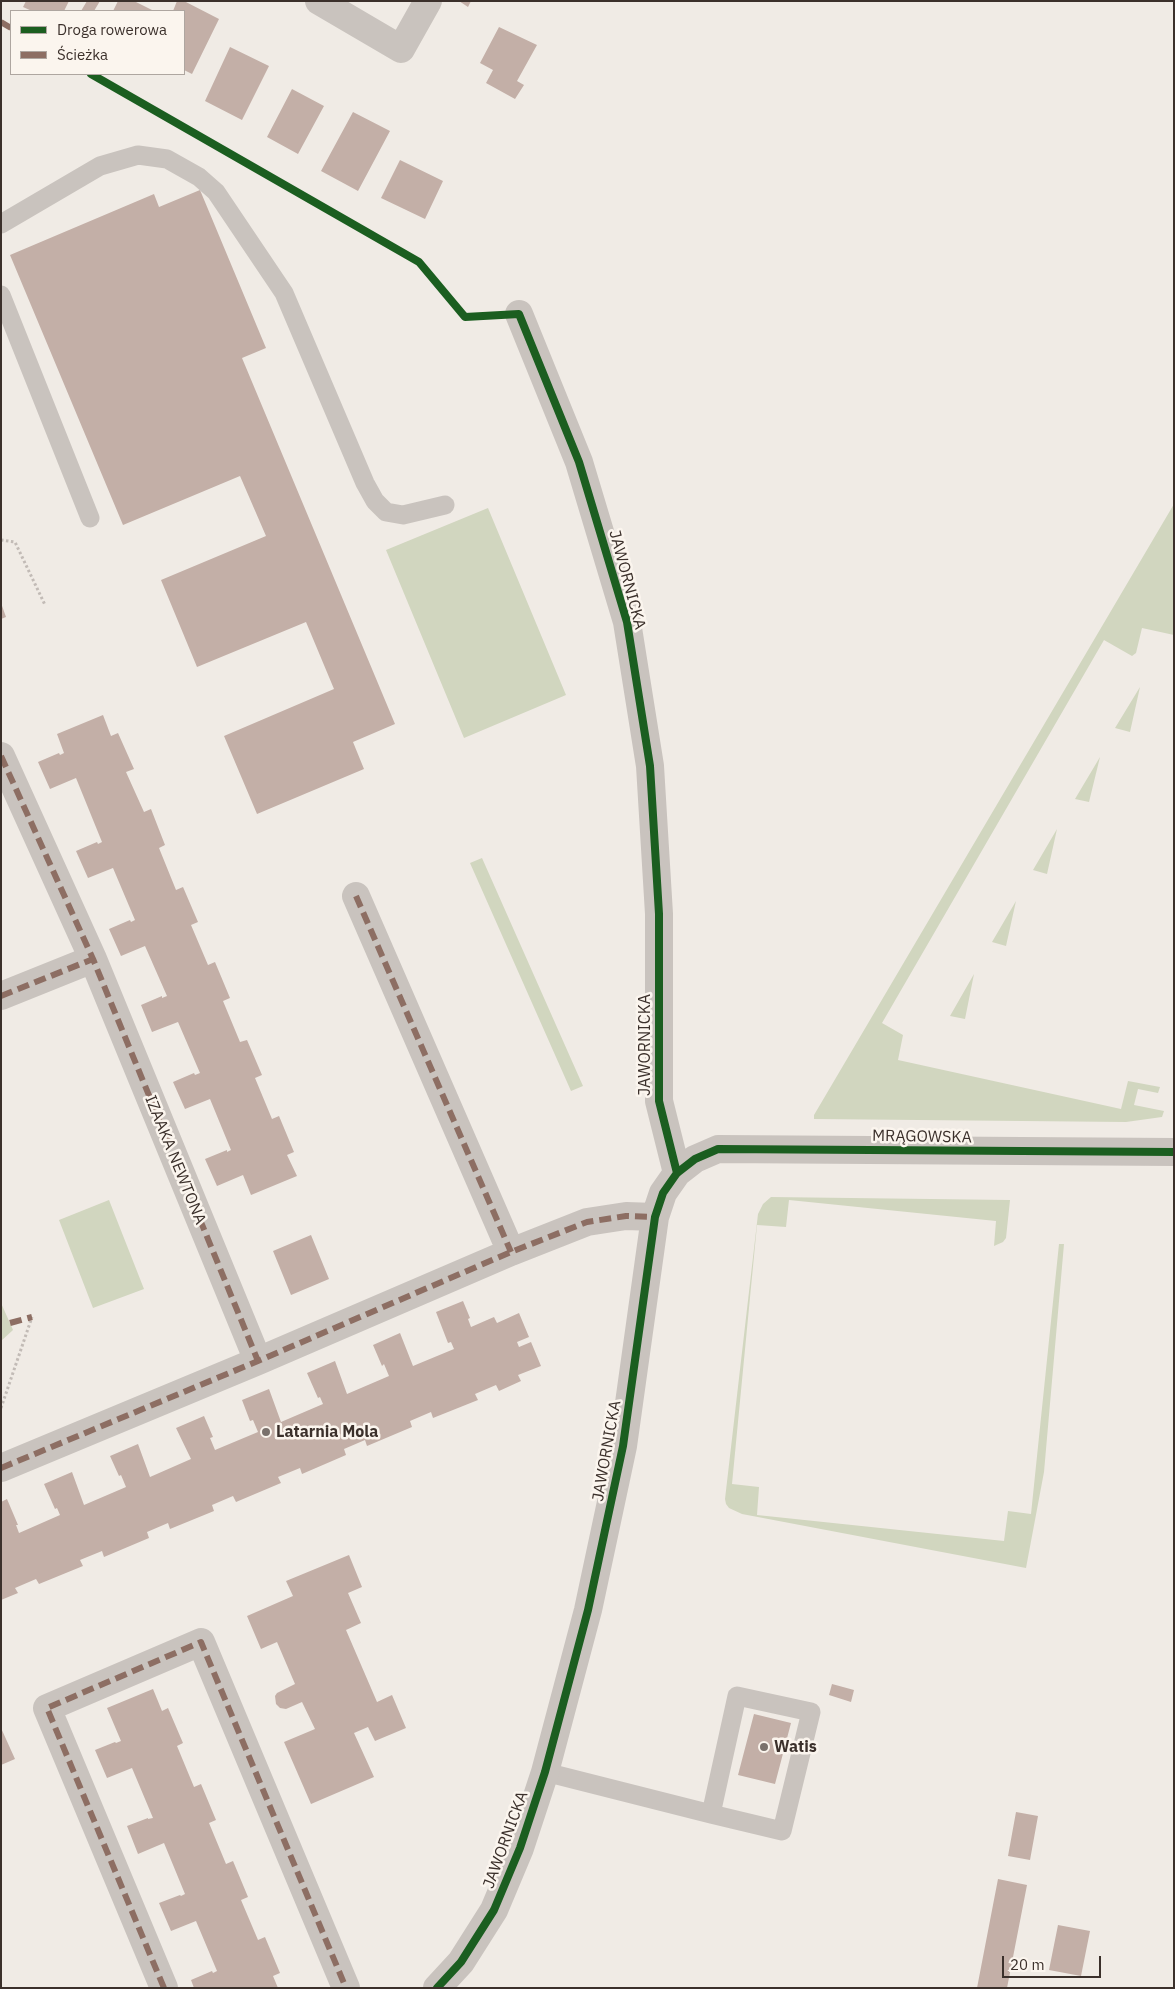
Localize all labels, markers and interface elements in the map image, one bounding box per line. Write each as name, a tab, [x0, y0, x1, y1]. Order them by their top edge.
legend	[10, 10, 185, 75]
text: Droga rowerowa	[57, 20, 167, 39]
text: Ścieżka	[57, 45, 108, 64]
street label: JAWORNICKA	[605, 528, 649, 632]
street label: JAWORNICKA	[635, 994, 655, 1096]
street label: IZAAKA NEWTONA	[140, 1093, 210, 1227]
street label: MRĄGOWSKA	[872, 1127, 972, 1147]
street label: JAWORNICKA	[589, 1399, 625, 1503]
place label: Latarnia Mola	[276, 1422, 378, 1442]
marker: Latarnia Mola	[260, 1426, 272, 1438]
place label: Watis	[774, 1737, 817, 1757]
marker: Watis	[758, 1741, 770, 1753]
street label: JAWORNICKA	[480, 1789, 532, 1891]
scale bar	[1005, 1946, 1104, 1978]
text: 20 m	[1010, 1955, 1045, 1974]

